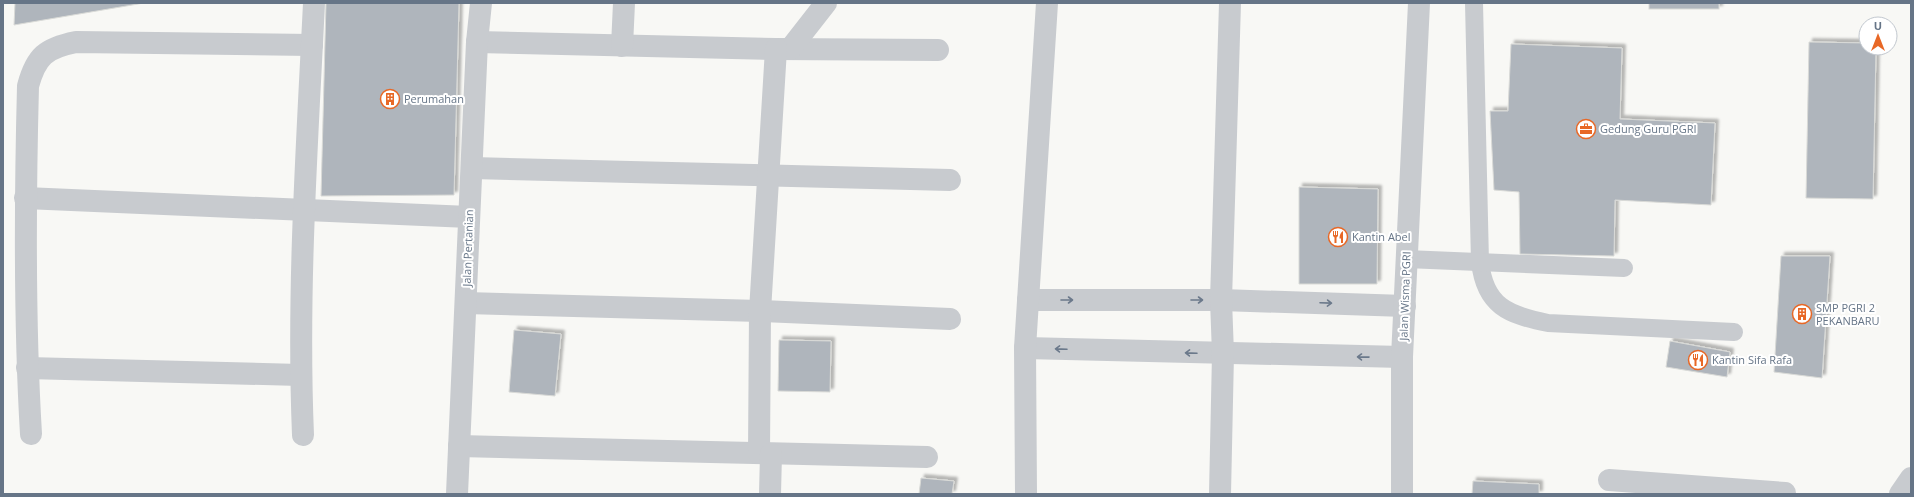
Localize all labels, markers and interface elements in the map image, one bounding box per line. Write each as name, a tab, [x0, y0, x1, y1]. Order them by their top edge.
north arrow	[1858, 16, 1898, 56]
text: U	[1874, 18, 1882, 33]
building icon: Perumahan	[379, 88, 401, 110]
place label: Perumahan	[404, 91, 464, 106]
office icon: Gedung Guru PGRI	[1575, 118, 1597, 140]
place label: Gedung Guru PGRI	[1600, 121, 1697, 136]
street label: Jalan Pertanian	[459, 209, 476, 288]
restaurant icon: Kantin Abel	[1327, 226, 1349, 248]
place label: Kantin Abel	[1352, 229, 1411, 244]
street label: Jalan Wisma PGRI	[1395, 251, 1414, 342]
one-way arrow	[1060, 296, 1073, 304]
one-way arrow	[1190, 296, 1203, 304]
one-way arrow	[1319, 299, 1332, 307]
place label: SMP PGRI 2 PEKANBARU	[1816, 300, 1880, 328]
building icon: SMP PGRI 2 PEKANBARU	[1791, 303, 1813, 325]
one-way arrow	[1055, 345, 1068, 353]
one-way arrow	[1185, 349, 1198, 357]
restaurant icon: Kantin Sifa Rafa	[1687, 349, 1709, 371]
place label: Kantin Sifa Rafa	[1712, 352, 1792, 367]
one-way arrow	[1357, 353, 1370, 361]

